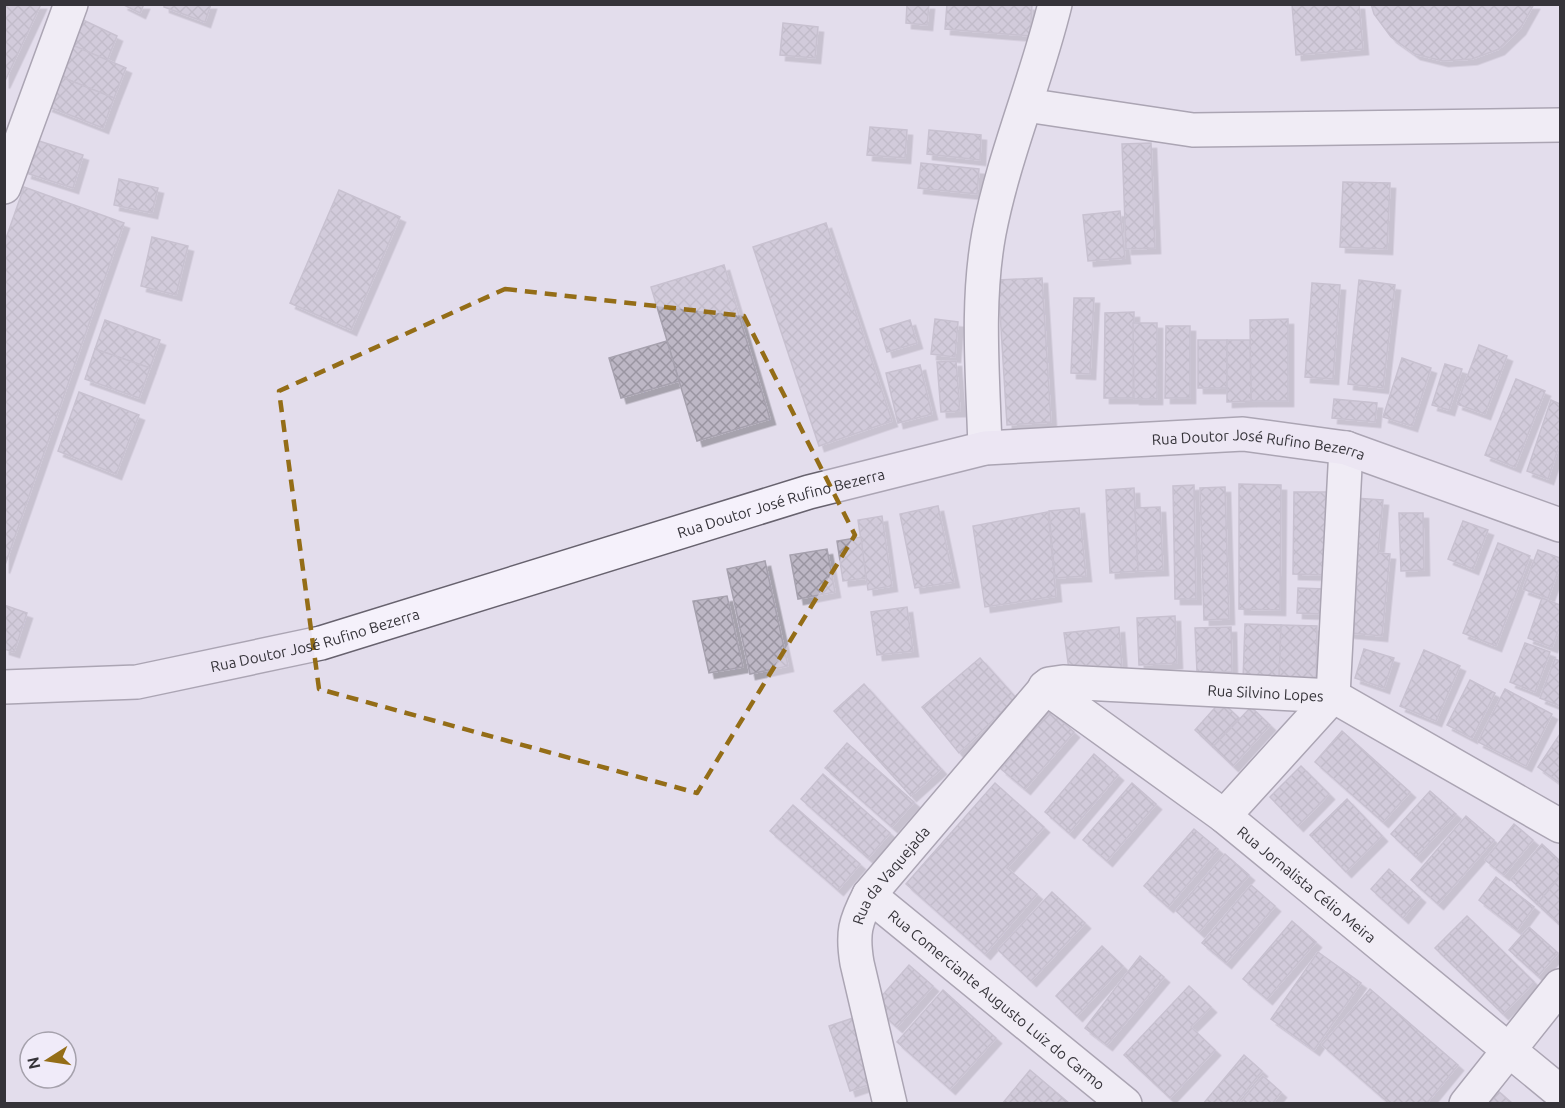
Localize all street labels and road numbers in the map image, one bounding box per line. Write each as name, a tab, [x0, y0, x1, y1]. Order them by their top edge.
street label: Rua Doutor José Rufino Bezerra	[1151, 425, 1368, 463]
street label: Rua Doutor José Rufino Bezerra	[675, 465, 886, 541]
street label: Rua Doutor José Rufino Bezerra	[209, 605, 421, 675]
street label: Rua Silvino Lopes	[1207, 681, 1324, 704]
street label: Rua da Vaquejada	[849, 822, 933, 927]
street label: Rua Jornalista Célio Meira	[1234, 822, 1380, 946]
street label: Rua Comerciante Augusto Luiz do Carmo	[885, 906, 1108, 1093]

